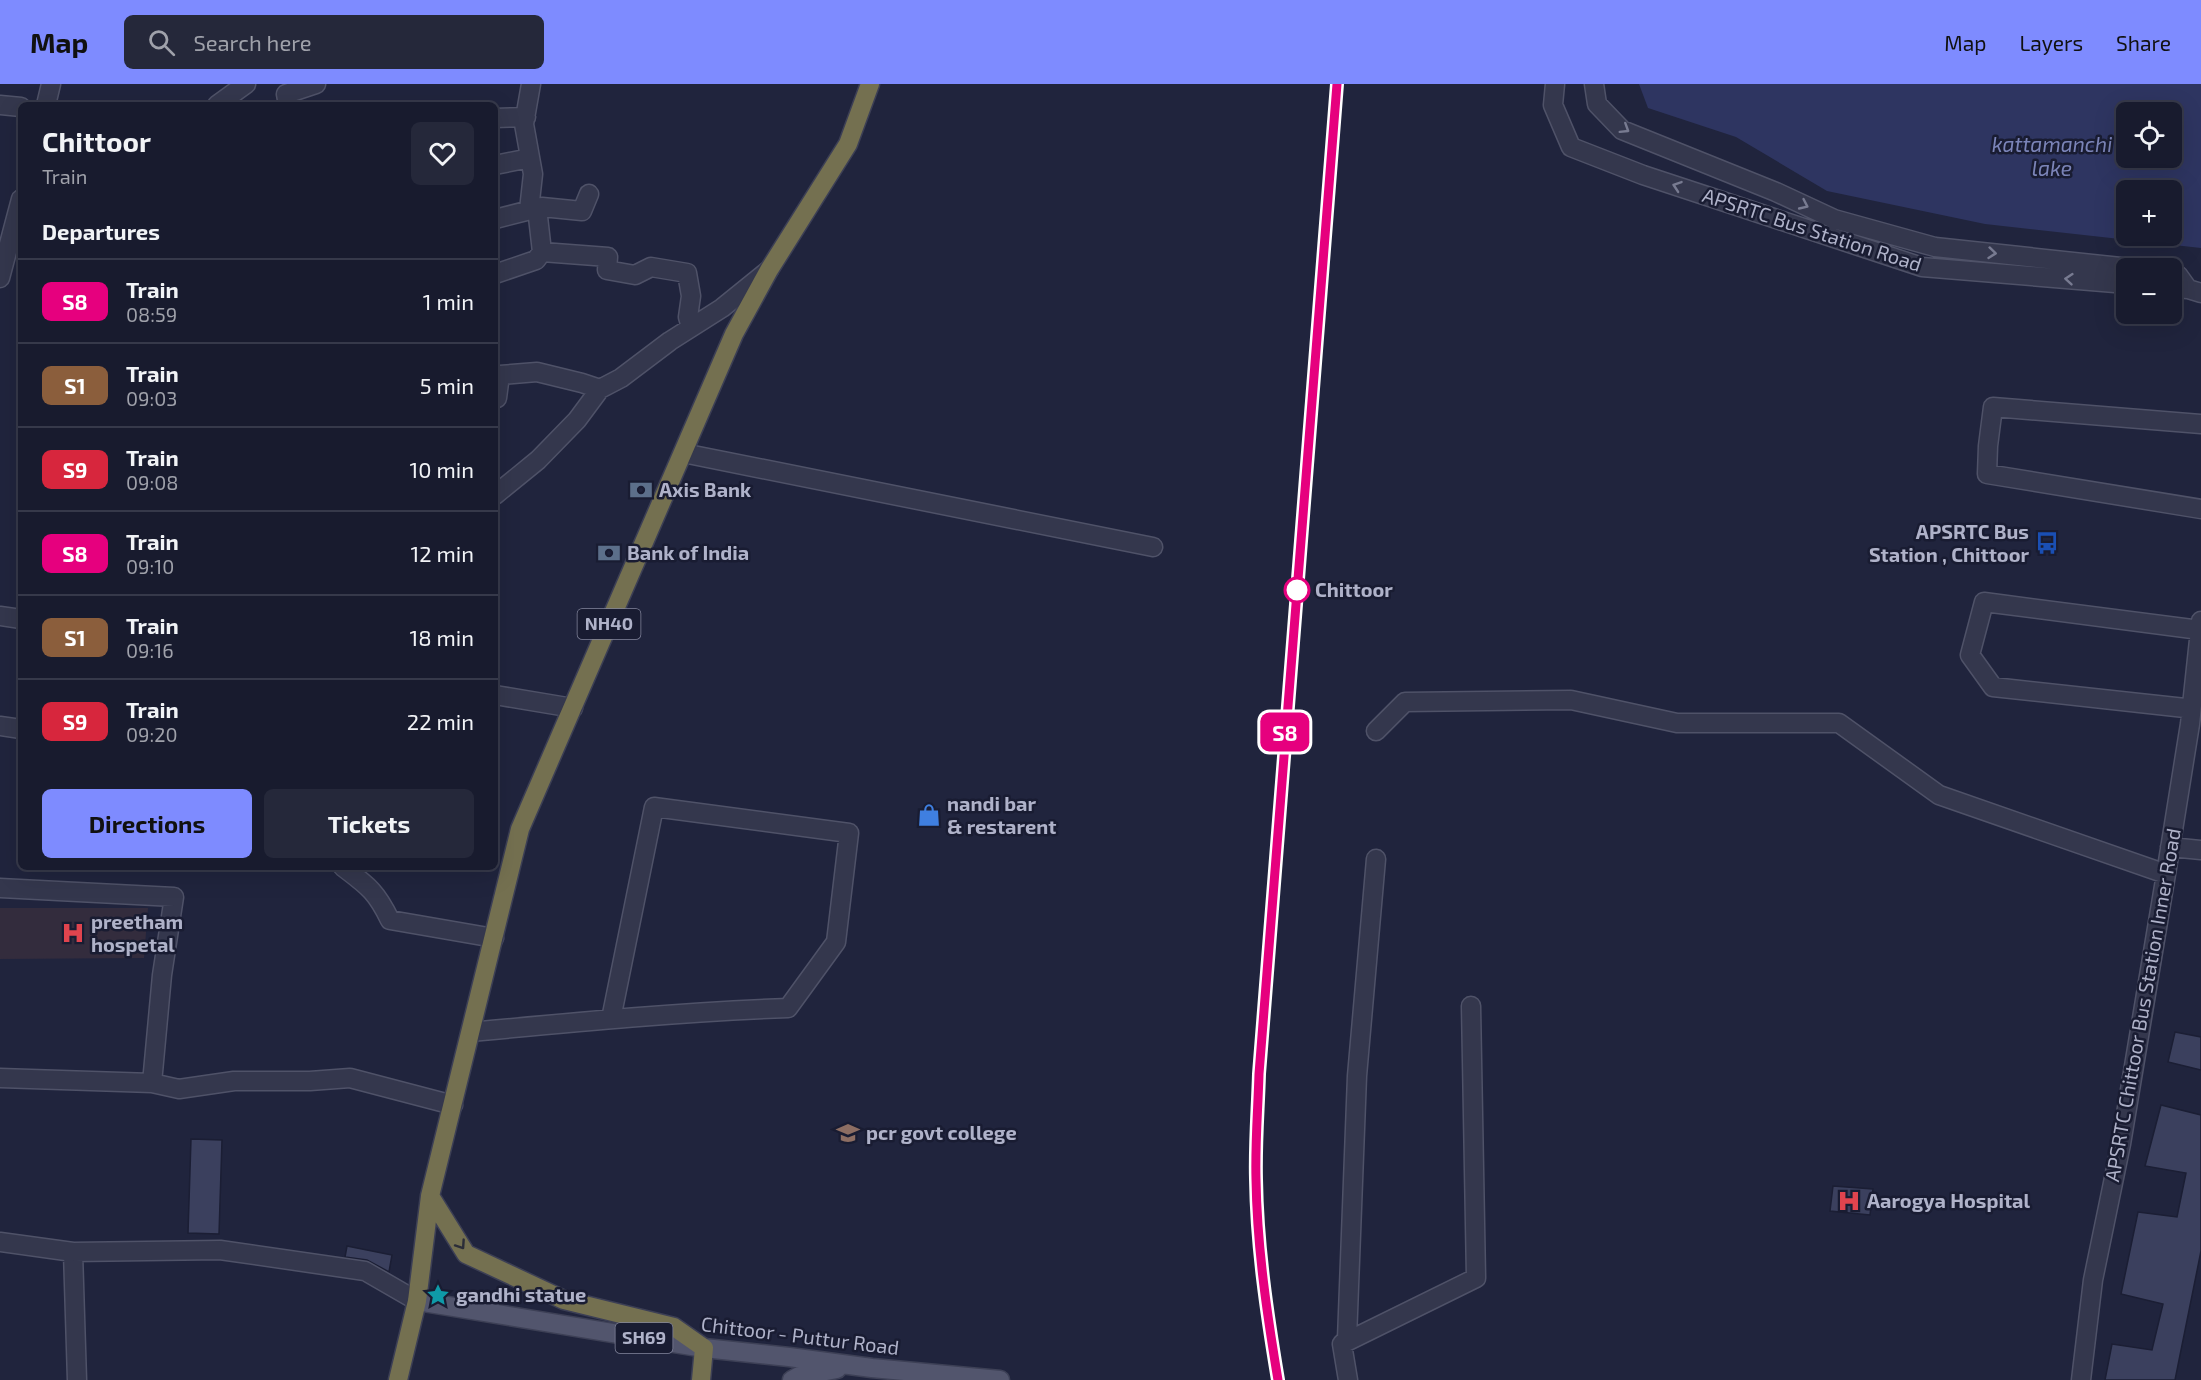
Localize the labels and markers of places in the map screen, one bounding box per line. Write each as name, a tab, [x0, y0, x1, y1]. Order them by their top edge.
bank icon: Axis Bank	[628, 477, 654, 503]
place label: Axis Bank	[659, 477, 752, 501]
place label: APSRTC Bus Station , Chittoor	[1869, 519, 2029, 566]
bus stop icon: APSRTC Bus Station , Chittoor	[2034, 530, 2060, 556]
bank icon: Bank of India	[596, 540, 622, 566]
place label: Bank of India	[627, 540, 749, 564]
marker: Chittoor	[1284, 577, 1310, 603]
place label: Chittoor	[1315, 577, 1393, 601]
place label: nandi bar & restarent	[947, 791, 1056, 838]
shop icon: nandi bar & restarent	[916, 802, 942, 828]
place label: preetham hospetal	[91, 909, 183, 956]
hospital icon: preetham hospetal	[60, 920, 86, 946]
school or university icon: pcr govt college	[835, 1120, 861, 1146]
place label: pcr govt college	[866, 1120, 1017, 1144]
hospital icon: Aarogya Hospital	[1836, 1188, 1862, 1214]
place label: Aarogya Hospital	[1867, 1188, 2030, 1213]
place icon: gandhi statue	[425, 1282, 451, 1308]
place label: gandhi statue	[456, 1282, 586, 1306]

